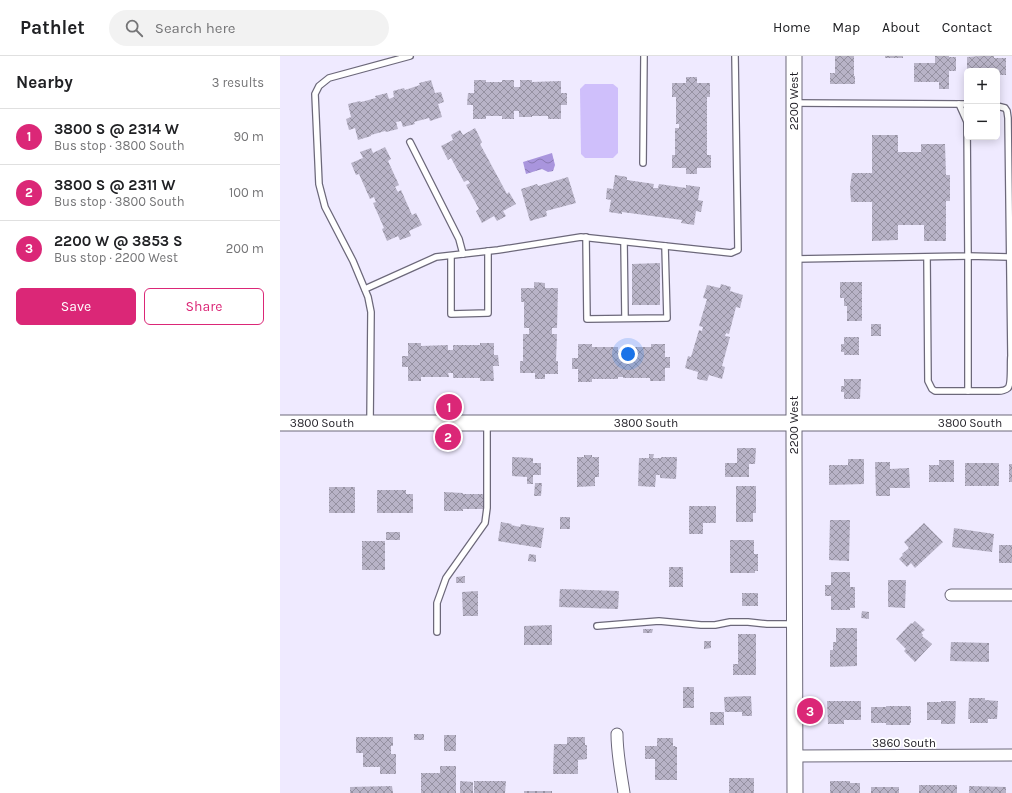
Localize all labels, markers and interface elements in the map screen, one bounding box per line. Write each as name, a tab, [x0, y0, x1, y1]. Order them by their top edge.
search box	[109, 10, 389, 46]
text: Pathlet	[20, 17, 85, 39]
icon: search	[123, 17, 145, 39]
text: Search here	[155, 19, 236, 37]
text: Home	[773, 19, 810, 36]
text: Map	[832, 19, 860, 36]
text: About	[882, 19, 920, 36]
text: Contact	[942, 19, 992, 36]
map controls	[964, 68, 1000, 140]
button: +	[964, 68, 1000, 104]
street label: 2200 West	[787, 71, 801, 130]
text: Nearby	[16, 72, 73, 92]
text: 3 results	[212, 75, 264, 90]
button: −	[964, 104, 1000, 140]
text: 3800 S @ 2314 W	[54, 120, 179, 138]
text: 1	[27, 129, 31, 144]
text: 90 m	[233, 129, 264, 144]
text: Bus stop · 3800 South	[54, 138, 185, 153]
text: 3800 S @ 2311 W	[54, 176, 175, 194]
text: 2	[25, 185, 33, 200]
text: 100 m	[229, 185, 264, 200]
text: Bus stop · 3800 South	[54, 194, 185, 209]
text: 2200 W @ 3853 S	[54, 232, 183, 250]
text: 3	[25, 241, 33, 256]
text: 200 m	[226, 241, 264, 256]
text: Bus stop · 2200 West	[54, 250, 178, 265]
button: Save	[16, 288, 136, 325]
button: Share	[144, 288, 264, 325]
your location	[618, 344, 638, 364]
pin: 1	[436, 392, 462, 422]
street label: 2200 West	[787, 395, 801, 454]
street label: 3800 South	[290, 416, 354, 430]
street label: 3800 South	[614, 416, 678, 430]
street label: 3800 South	[938, 416, 1002, 430]
pin: 2	[435, 422, 461, 452]
pin: 3	[797, 696, 823, 726]
street label: 3860 South	[872, 736, 936, 750]

